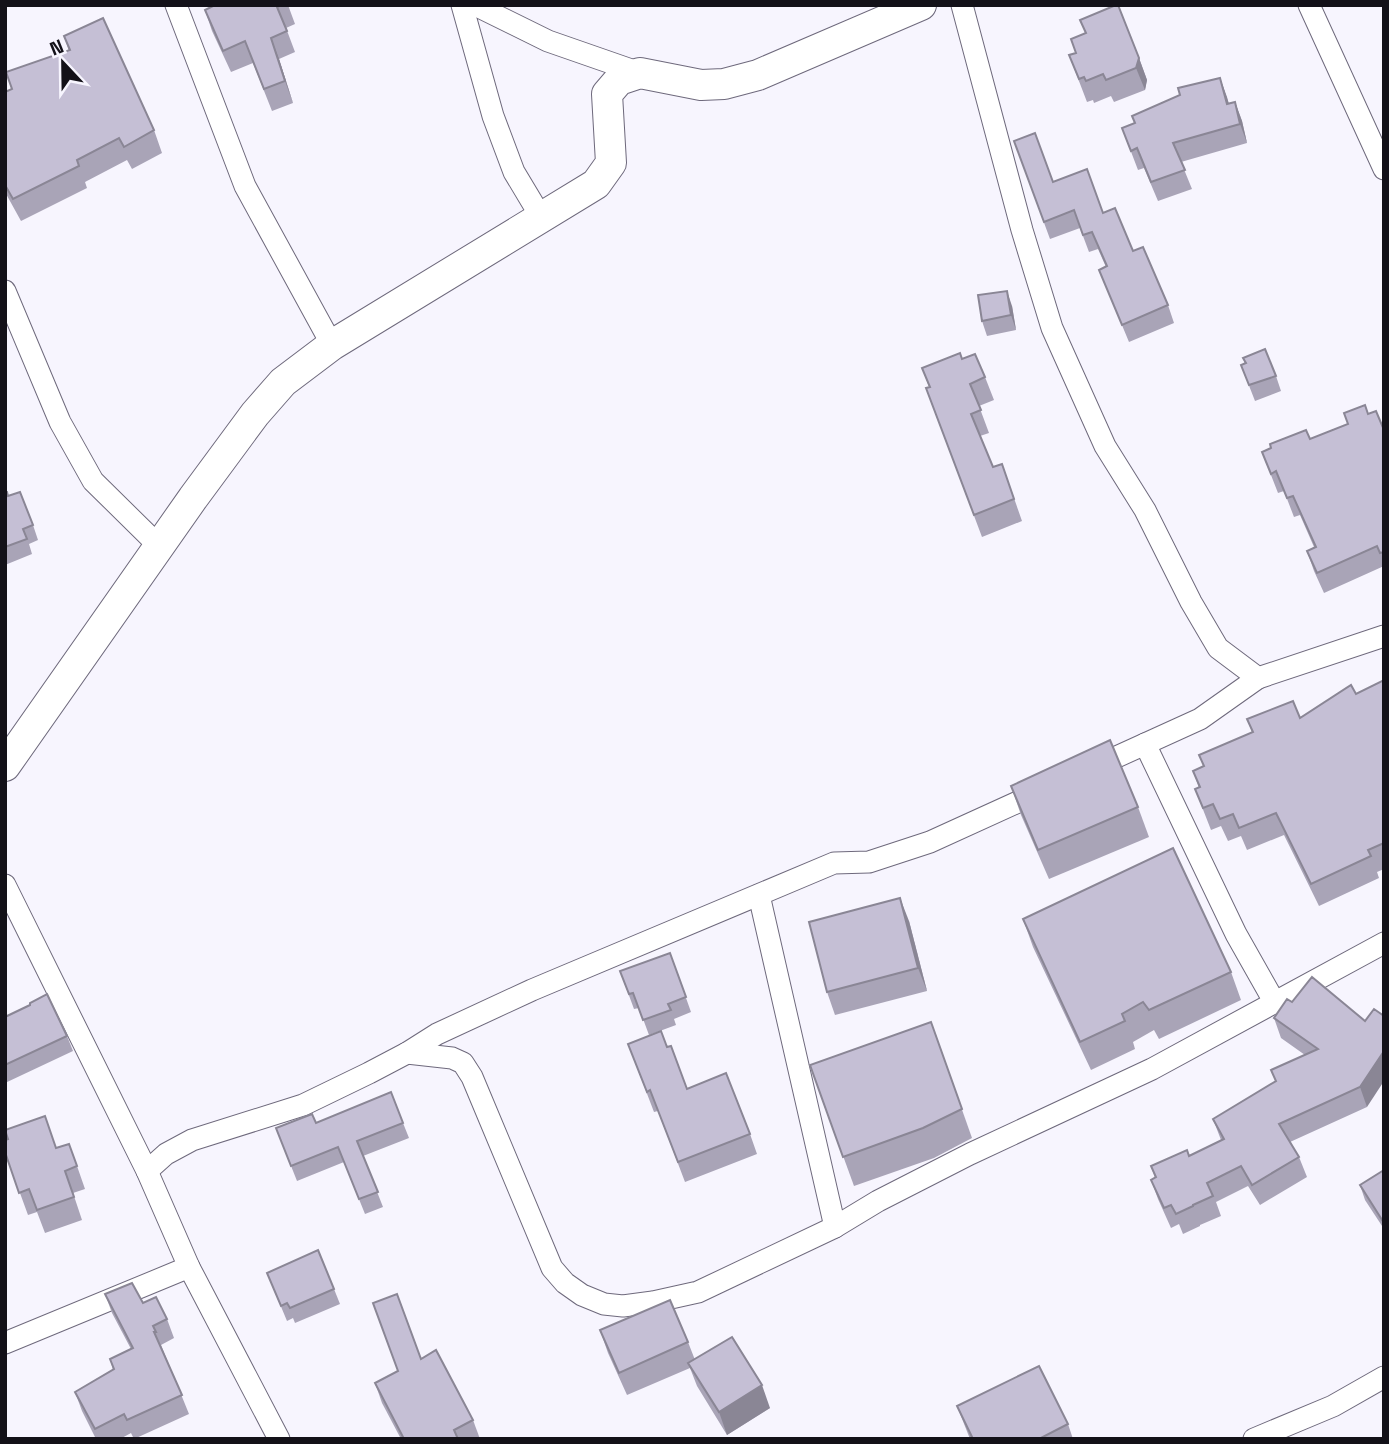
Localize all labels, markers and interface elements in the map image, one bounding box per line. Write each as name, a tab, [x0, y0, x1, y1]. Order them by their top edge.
north arrow	[28, 28, 98, 98]
text: N	[46, 34, 67, 62]

